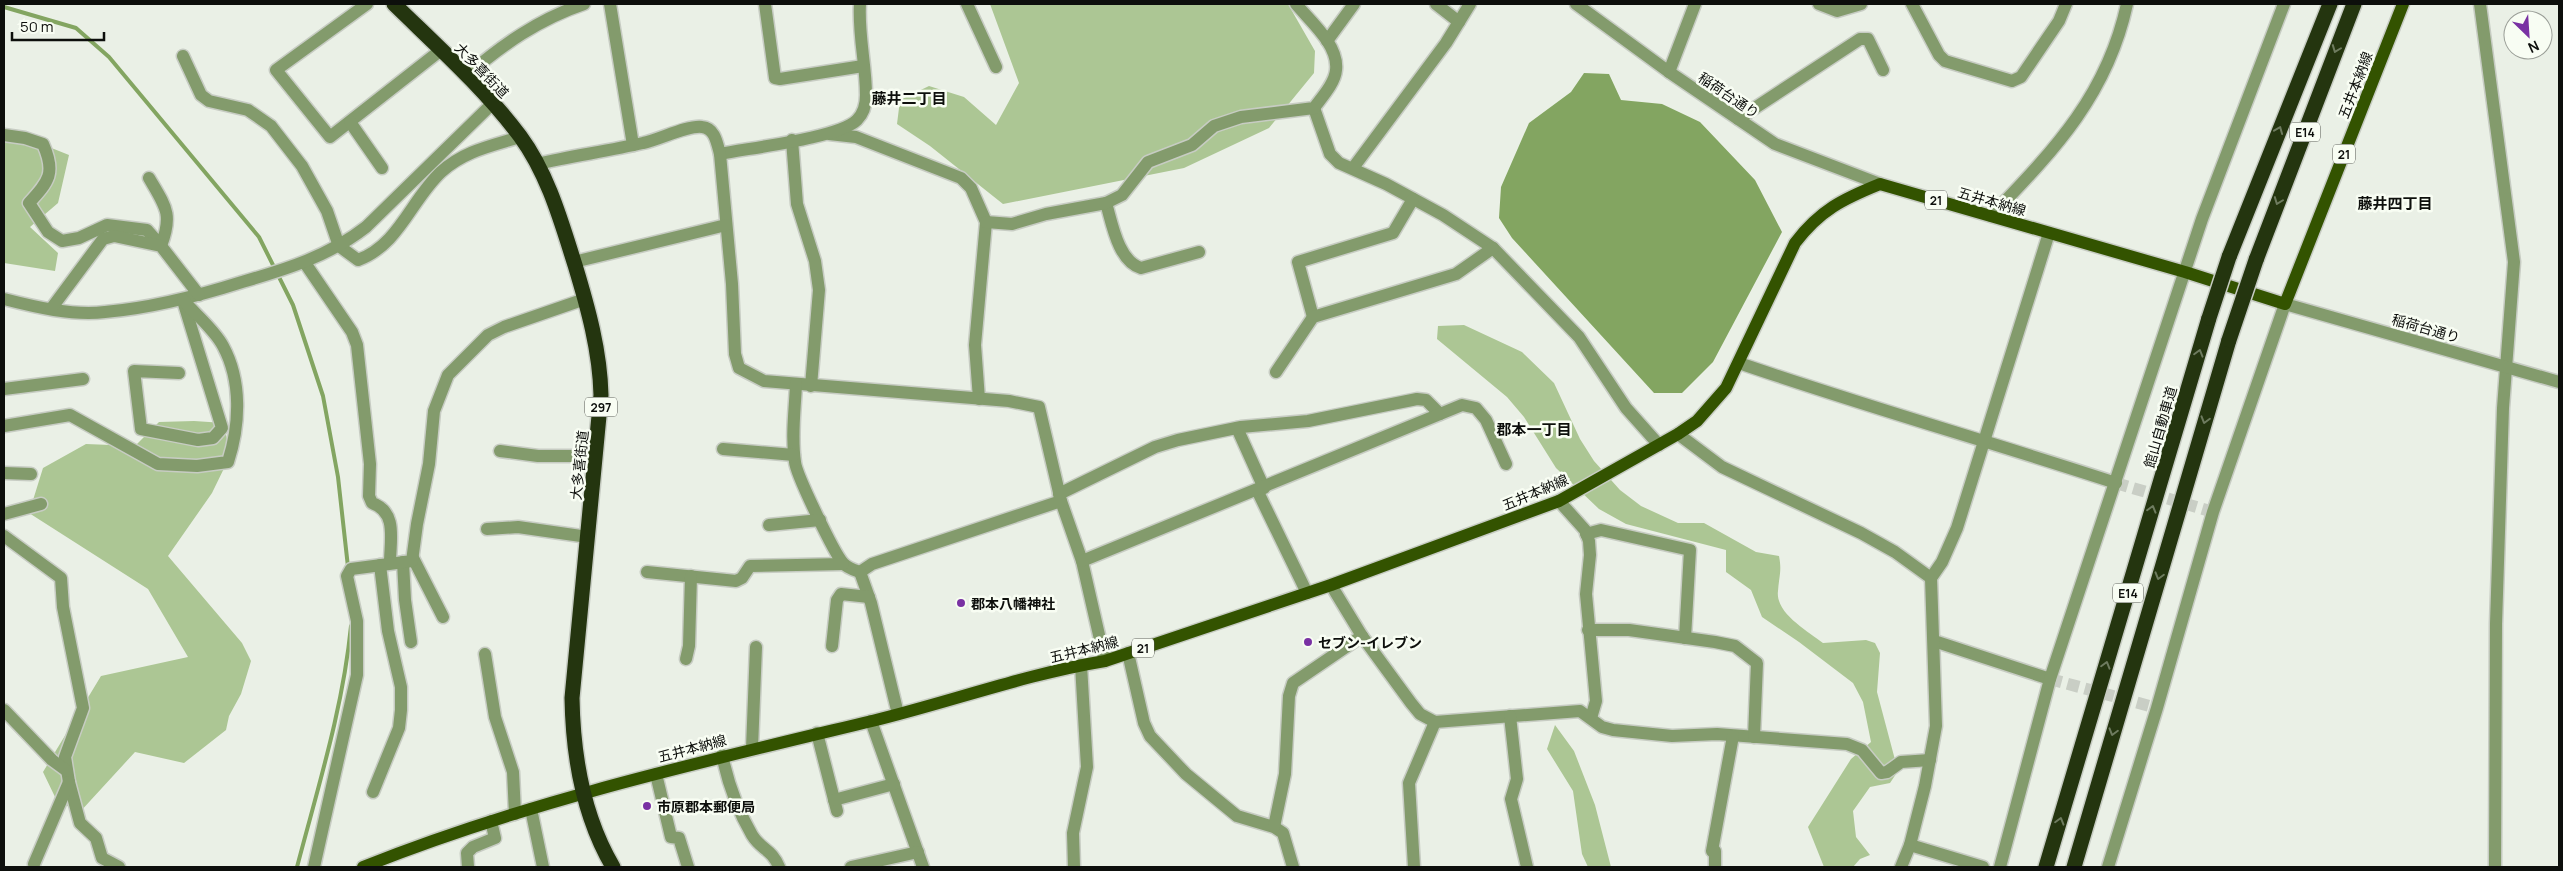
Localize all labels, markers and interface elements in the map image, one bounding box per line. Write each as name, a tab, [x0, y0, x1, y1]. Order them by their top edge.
scale bar	[12, 10, 105, 42]
north arrow	[2503, 10, 2553, 60]
text: 50 m	[20, 16, 54, 37]
text: N	[2525, 36, 2542, 58]
street label: 大多喜街道	[451, 38, 513, 102]
one-way arrow	[2332, 44, 2342, 53]
street label: 五井本納線	[2334, 49, 2376, 121]
street label: 稲荷台通り	[1695, 68, 1763, 122]
district label: 藤井二丁目	[871, 88, 947, 109]
road number: E14	[2290, 122, 2320, 142]
one-way arrow	[2272, 126, 2283, 135]
road number: 21	[2333, 144, 2355, 164]
street label: 五井本納線	[1956, 182, 2028, 220]
road number: 21	[1925, 190, 1947, 210]
district label: 藤井四丁目	[2357, 193, 2433, 214]
one-way arrow	[2274, 196, 2284, 205]
street label: 稲荷台通り	[2390, 309, 2462, 347]
one-way arrow	[2193, 349, 2203, 358]
street label: 館山自動車道	[2139, 384, 2181, 470]
road number: 297	[585, 398, 617, 417]
one-way arrow	[2201, 415, 2211, 424]
district label: 郡本一丁目	[1496, 419, 1572, 440]
street label: 大多喜街道	[566, 429, 592, 501]
street label: 五井本納線	[1499, 470, 1571, 514]
one-way arrow	[2147, 505, 2157, 513]
one-way arrow	[2155, 571, 2165, 580]
road number: E14	[2113, 584, 2143, 602]
place label: 郡本八幡神社	[971, 594, 1055, 613]
marker: 郡本八幡神社	[955, 597, 967, 609]
street label: 五井本納線	[1048, 631, 1120, 667]
place label: セブン-イレブン	[1318, 633, 1422, 652]
marker: セブン-イレブン	[1302, 636, 1314, 648]
road number: 21	[1132, 638, 1154, 658]
one-way arrow	[2101, 661, 2111, 669]
one-way arrow	[2109, 727, 2119, 735]
street label: 五井本納線	[656, 730, 728, 766]
place label: 市原郡本郵便局	[657, 797, 755, 816]
marker: 市原郡本郵便局	[641, 800, 653, 812]
one-way arrow	[2055, 817, 2065, 825]

